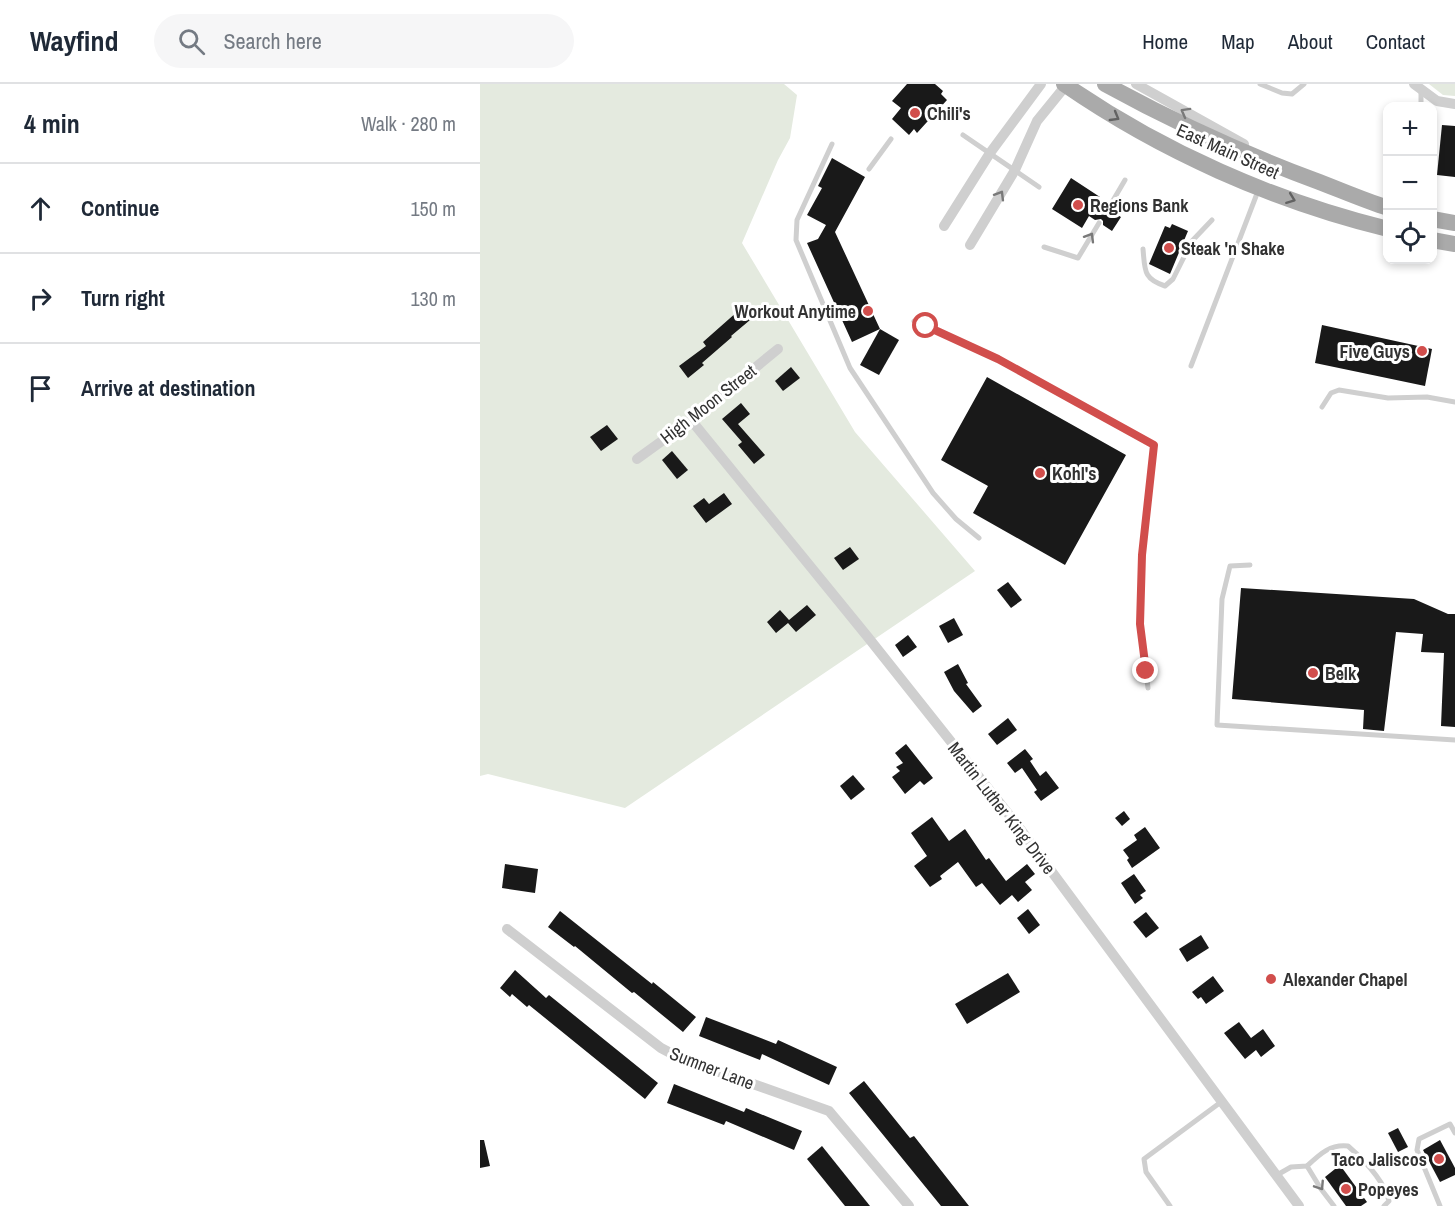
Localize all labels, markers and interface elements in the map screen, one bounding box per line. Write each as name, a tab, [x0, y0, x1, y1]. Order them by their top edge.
search box	[154, 14, 574, 68]
text: Wayfind	[30, 22, 118, 60]
icon: search	[175, 25, 208, 58]
text: Search here	[223, 26, 322, 56]
text: Home	[1142, 27, 1188, 56]
text: Map	[1221, 27, 1255, 56]
text: About	[1288, 27, 1333, 56]
text: Contact	[1366, 27, 1425, 56]
place label: Chili's	[927, 101, 971, 126]
map controls	[1383, 102, 1437, 264]
button: +	[1383, 102, 1437, 156]
text: 4 min	[24, 106, 80, 141]
marker: Chili's	[908, 106, 922, 120]
one-way arrow	[1181, 108, 1191, 119]
text: Walk · 280 m	[361, 110, 456, 137]
one-way arrow	[1109, 110, 1119, 121]
street label: East Main Street	[1173, 117, 1283, 185]
button: −	[1383, 156, 1437, 210]
one-way arrow	[993, 191, 1005, 201]
icon: ahead	[24, 192, 57, 225]
one-way arrow	[1286, 192, 1296, 205]
text: Continue	[81, 193, 159, 223]
place label: Regions Bank	[1090, 193, 1189, 218]
text: 150 m	[410, 195, 456, 222]
marker: Regions Bank	[1071, 198, 1085, 212]
button: locate	[1383, 210, 1437, 264]
one-way arrow	[1083, 233, 1095, 243]
place label: Steak 'n Shake	[1181, 236, 1285, 261]
marker: Steak 'n Shake	[1162, 241, 1176, 255]
icon: right	[24, 282, 57, 315]
text: Turn right	[81, 283, 165, 313]
text: 130 m	[410, 285, 456, 312]
place label: Workout Anytime	[735, 299, 856, 324]
marker: Workout Anytime	[861, 304, 875, 318]
route start	[912, 312, 938, 338]
place label: Five Guys	[1339, 339, 1410, 364]
marker: Five Guys	[1415, 344, 1429, 358]
street label: High Moon Street	[655, 359, 761, 449]
icon: arrive	[24, 372, 57, 405]
text: Arrive at destination	[81, 373, 255, 403]
place label: Kohl's	[1052, 461, 1097, 486]
marker: Kohl's	[1033, 466, 1047, 480]
route end	[1132, 657, 1158, 683]
place label: Belk	[1325, 661, 1357, 686]
marker: Belk	[1306, 666, 1320, 680]
street label: Martin Luther King Drive	[942, 737, 1062, 879]
place label: Alexander Chapel	[1283, 967, 1408, 992]
marker: Alexander Chapel	[1264, 972, 1278, 986]
street label: Sumner Lane	[666, 1040, 758, 1096]
place label: Taco Jaliscos	[1331, 1147, 1427, 1172]
marker: Taco Jaliscos	[1432, 1152, 1446, 1166]
place label: Popeyes	[1358, 1177, 1419, 1202]
one-way arrow	[1312, 1180, 1323, 1191]
marker: Popeyes	[1339, 1182, 1353, 1196]

